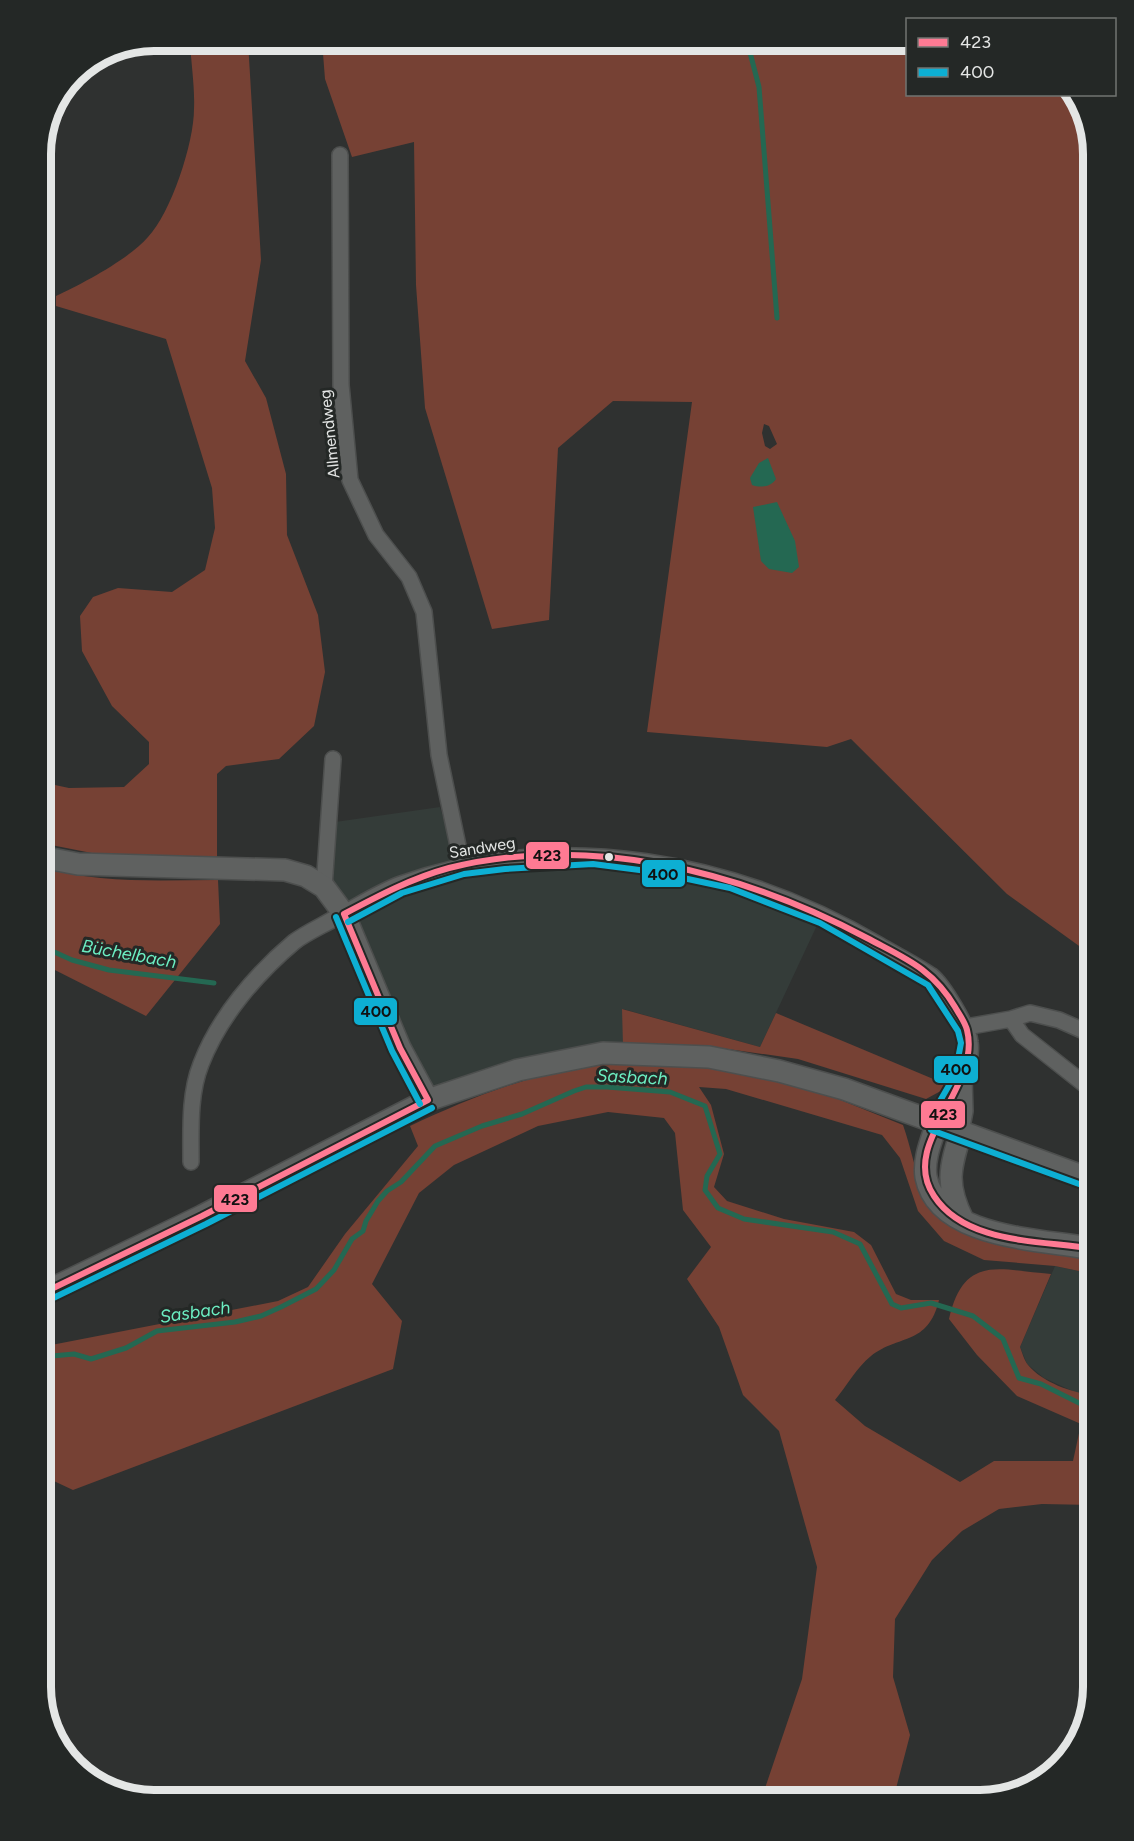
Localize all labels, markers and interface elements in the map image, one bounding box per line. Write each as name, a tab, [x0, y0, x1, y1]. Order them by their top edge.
legend	[906, 18, 1116, 96]
text: 423	[960, 31, 991, 53]
text: 400	[960, 61, 994, 83]
street label: Allmendweg	[315, 389, 344, 479]
street label: Sandweg	[448, 833, 517, 862]
line badge: 423	[525, 841, 570, 870]
text: 423	[533, 846, 561, 865]
unlabelled marker	[603, 851, 615, 863]
line badge: 400	[641, 859, 686, 888]
text: 400	[648, 865, 678, 884]
water label: Büchelbach	[80, 935, 178, 973]
line badge: 400	[353, 997, 398, 1026]
text: 400	[361, 1002, 391, 1021]
line badge: 400	[933, 1055, 979, 1084]
text: 400	[941, 1060, 971, 1079]
water label: Sasbach	[596, 1064, 668, 1090]
line badge: 423	[920, 1100, 966, 1129]
text: 423	[929, 1105, 957, 1124]
line badge: 423	[213, 1184, 258, 1213]
text: 423	[221, 1190, 249, 1209]
water label: Sasbach	[158, 1296, 232, 1328]

